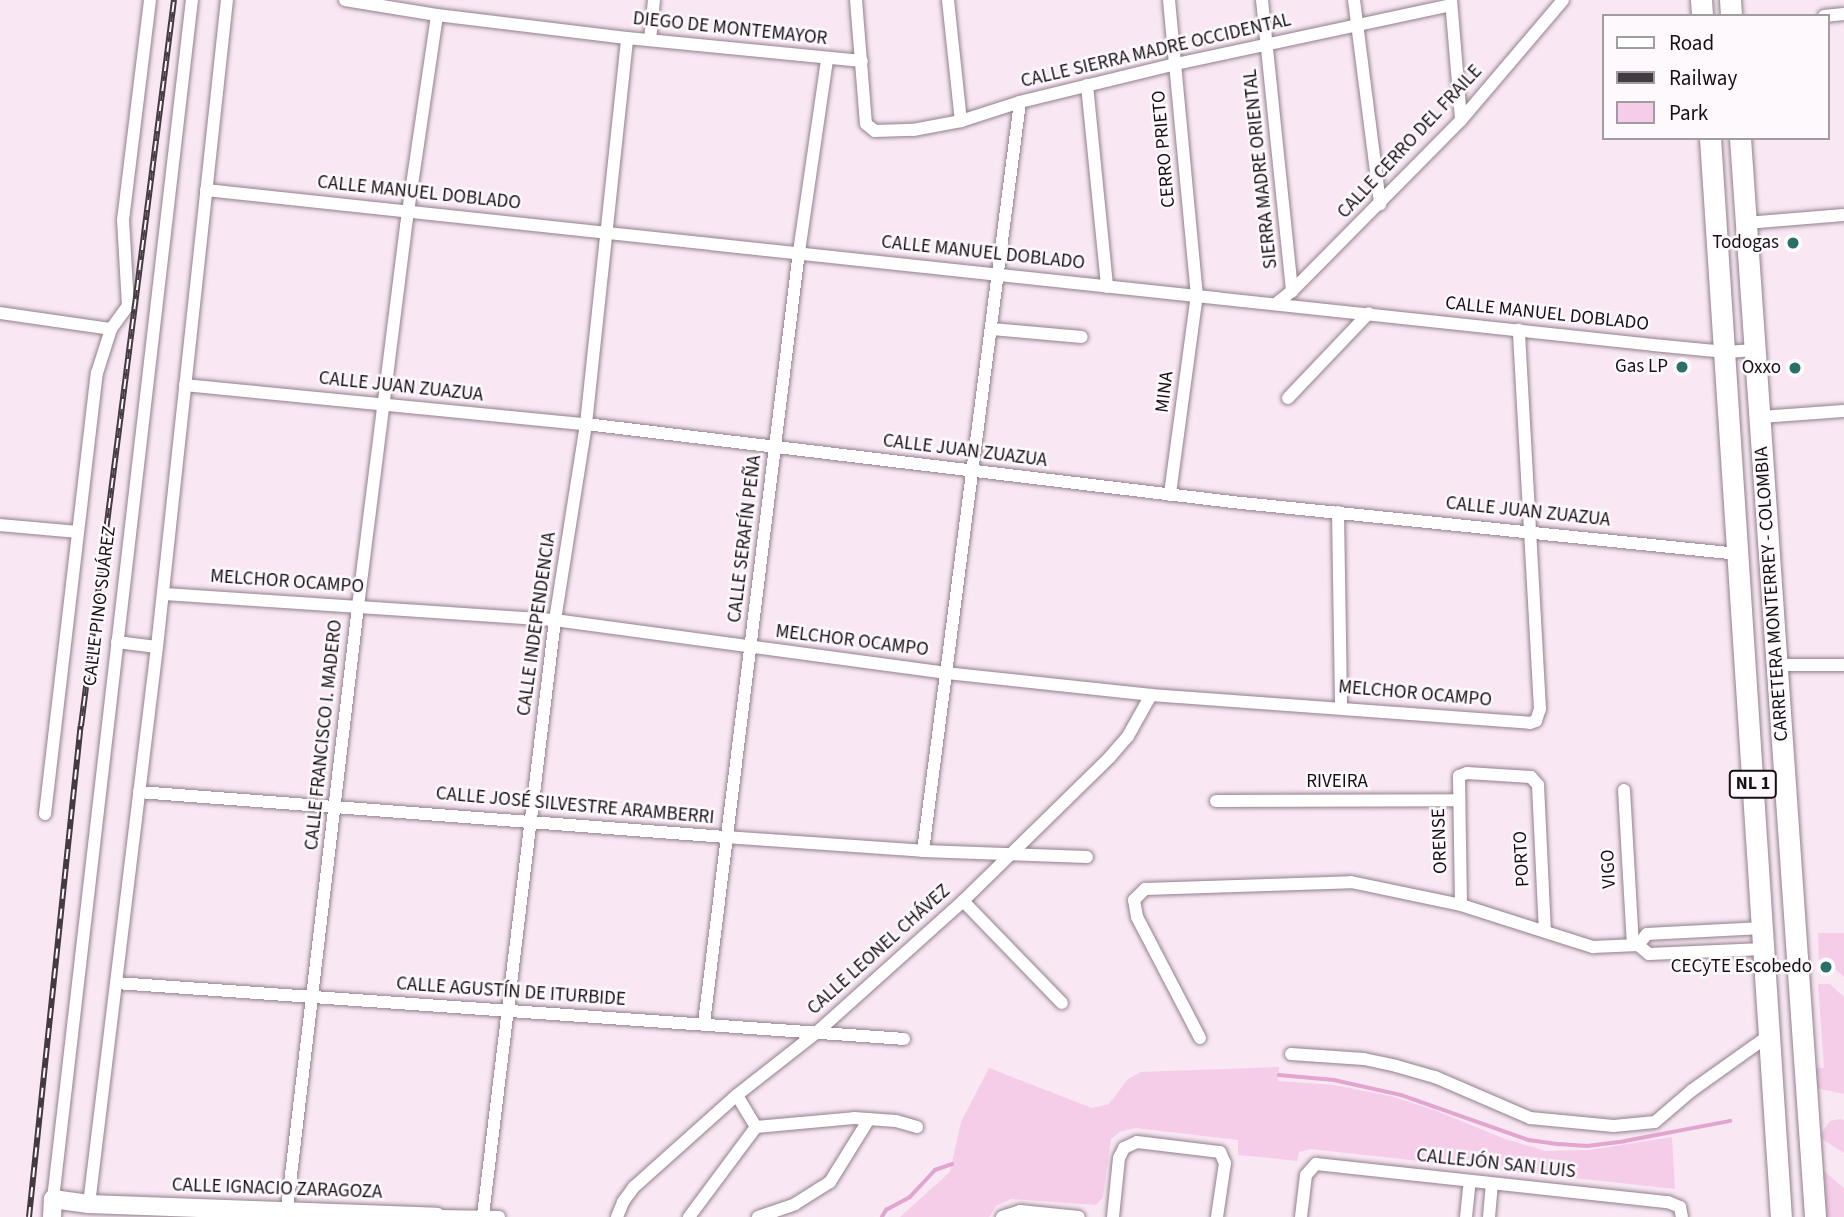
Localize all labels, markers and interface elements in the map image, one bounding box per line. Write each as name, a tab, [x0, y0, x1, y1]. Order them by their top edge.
street label: DIEGO DE MONTEMAYOR	[632, 7, 828, 51]
street label: CALLE SIERRA MADRE OCCIDENTAL	[1019, 9, 1293, 93]
legend	[1602, 14, 1830, 140]
text: Road	[1669, 28, 1714, 58]
street label: CALLE CERRO DEL FRAILE	[1333, 60, 1487, 224]
text: Railway	[1669, 63, 1737, 93]
street label: SIERRA MADRE ORIENTAL	[1239, 68, 1283, 270]
street label: CERRO PRIETO	[1148, 89, 1180, 209]
text: Park	[1669, 98, 1708, 128]
street label: CALLE MANUEL DOBLADO	[316, 171, 522, 215]
street label: CALLE MANUEL DOBLADO	[880, 231, 1086, 275]
place label: Todogas	[1712, 232, 1779, 254]
marker: Todogas	[1785, 235, 1801, 251]
street label: CALLE MANUEL DOBLADO	[1444, 292, 1650, 336]
place label: Gas LP	[1615, 356, 1668, 378]
place label: Oxxo	[1742, 357, 1781, 379]
marker: Gas LP	[1674, 359, 1690, 375]
marker: Oxxo	[1787, 360, 1803, 376]
street label: CALLE JUAN ZUAZUA	[318, 367, 484, 407]
street label: MINA	[1151, 370, 1179, 414]
street label: CALLE JUAN ZUAZUA	[882, 430, 1048, 472]
street label: CARRETERA MONTERREY - COLOMBIA	[1750, 446, 1794, 742]
street label: CALLE SERAFÍN PEÑA	[723, 454, 767, 624]
street label: CALLE JUAN ZUAZUA	[1445, 492, 1611, 532]
street label: CALLE PINO SUÁREZ	[79, 525, 121, 687]
street label: CALLE INDEPENDENCIA	[513, 530, 561, 718]
street label: MELCHOR OCAMPO	[209, 565, 365, 599]
street label: CALLE FRANCISCO I. MADERO	[301, 619, 347, 851]
street label: MELCHOR OCAMPO	[774, 620, 930, 662]
street label: MELCHOR OCAMPO	[1337, 676, 1493, 712]
road number: NL 1	[1728, 770, 1778, 798]
street label: RIVEIRA	[1306, 771, 1368, 793]
street label: CALLE JOSÉ SILVESTRE ARAMBERRI	[435, 782, 715, 830]
street label: ORENSE	[1427, 808, 1453, 874]
street label: PORTO	[1509, 830, 1535, 888]
street label: VIGO	[1597, 849, 1621, 889]
street label: CALLE LEONEL CHÁVEZ	[803, 880, 955, 1020]
place label: CECyTE Escobedo	[1671, 956, 1812, 978]
marker: CECyTE Escobedo	[1818, 959, 1834, 975]
street label: CALLE AGUSTÍN DE ITURBIDE	[395, 973, 627, 1011]
street label: CALLEJÓN SAN LUIS	[1415, 1144, 1577, 1184]
street label: CALLE IGNACIO ZARAGOZA	[171, 1174, 383, 1204]

